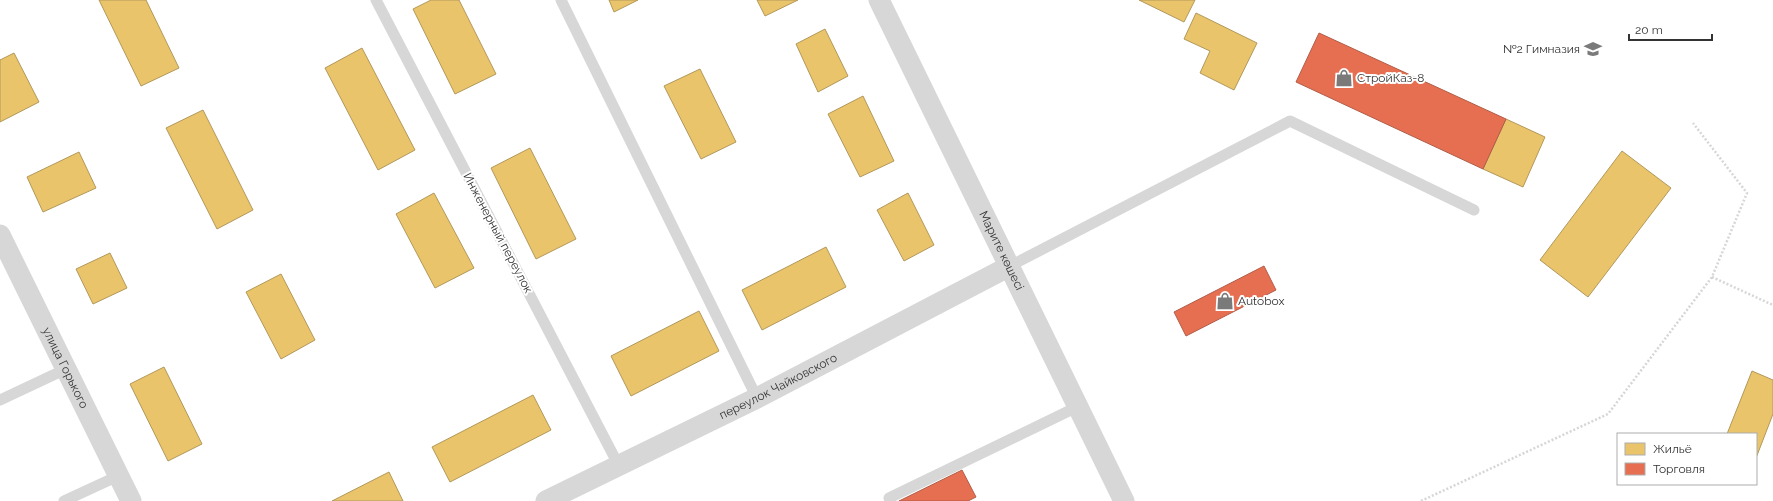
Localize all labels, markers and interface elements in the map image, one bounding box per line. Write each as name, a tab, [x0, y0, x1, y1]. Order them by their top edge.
scale bar	[1629, 16, 1712, 42]
text: 20 m	[1635, 23, 1663, 37]
school or university icon: №2 Гимназия	[1583, 39, 1603, 59]
place label: №2 Гимназия	[1503, 42, 1580, 56]
shop icon: СтройКаз-8	[1334, 68, 1354, 88]
place label: СтройКаз-8	[1357, 71, 1424, 85]
street label: Инженерный переулок	[460, 170, 536, 296]
street label: Марите көшесі	[976, 209, 1027, 292]
shop icon: Autobox	[1215, 291, 1235, 311]
place label: Autobox	[1238, 294, 1284, 308]
street label: улица Горького	[40, 325, 91, 411]
street label: переулок Чайковского	[717, 350, 840, 422]
legend	[1617, 433, 1757, 485]
text: Жильё	[1653, 442, 1692, 456]
text: Торговля	[1653, 462, 1705, 476]

